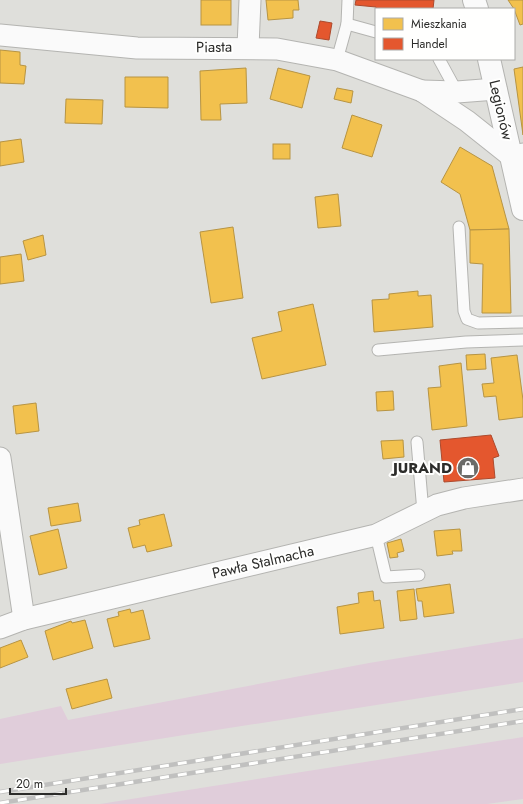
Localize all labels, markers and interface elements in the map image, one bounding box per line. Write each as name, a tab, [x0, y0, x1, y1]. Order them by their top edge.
legend	[375, 8, 515, 60]
text: Mieszkania	[411, 15, 467, 33]
text: Handel	[411, 35, 447, 53]
street label: Piasta	[196, 36, 232, 58]
street label: Legionów	[483, 78, 519, 143]
shop icon: JURAND	[455, 455, 481, 481]
place label: JURAND	[390, 457, 452, 479]
street label: Pawła Stalmacha	[210, 540, 316, 584]
scale bar	[10, 770, 66, 796]
text: 20 m	[16, 775, 43, 793]

